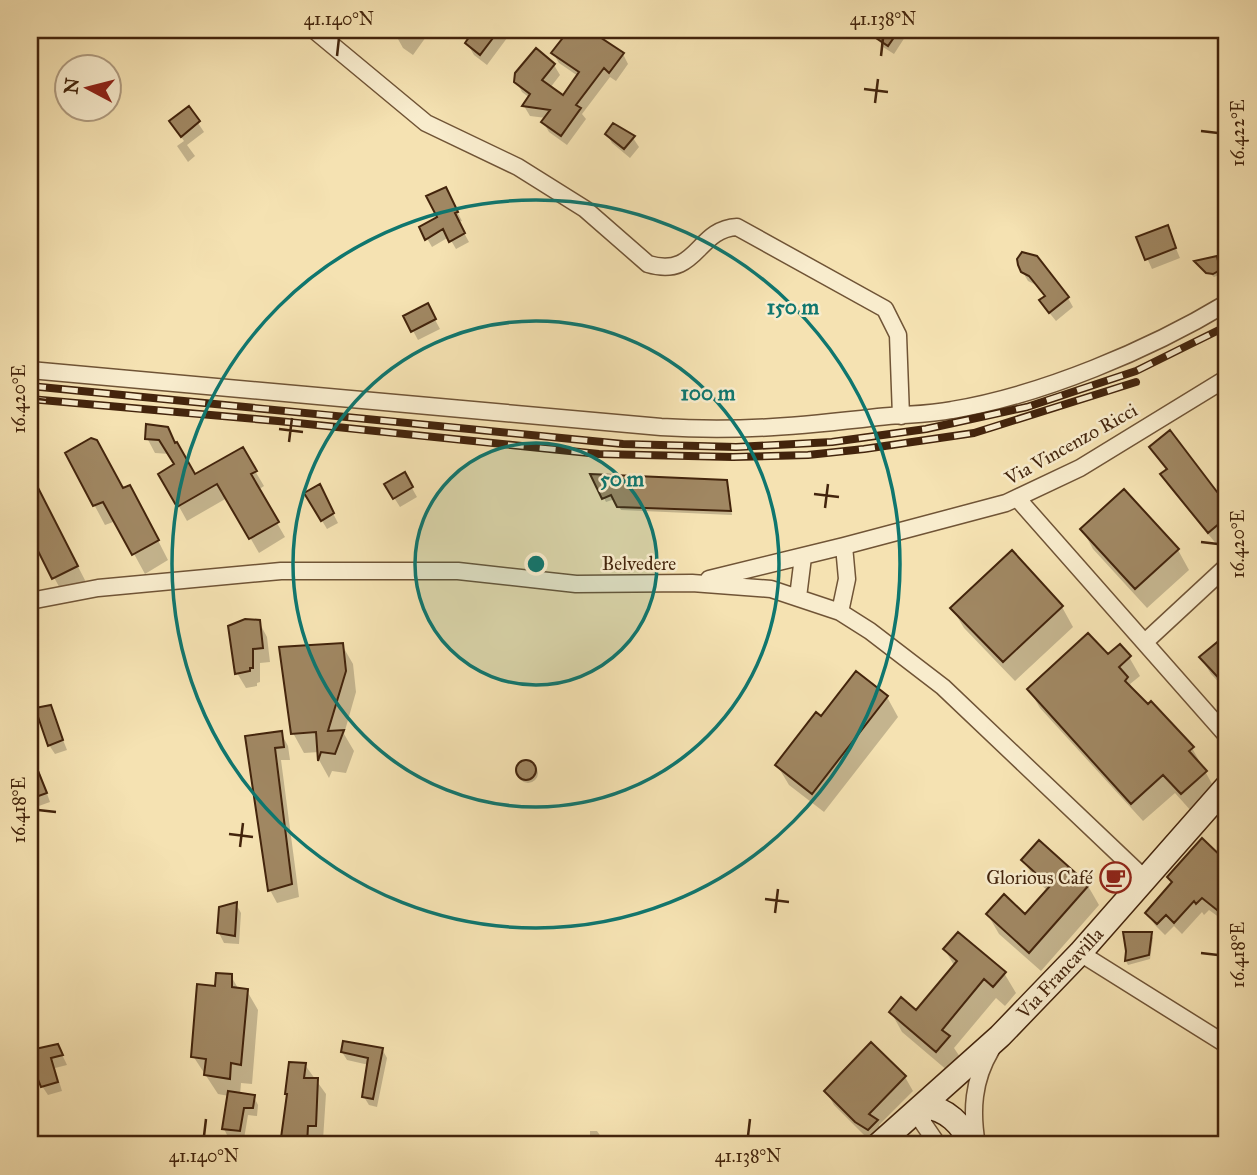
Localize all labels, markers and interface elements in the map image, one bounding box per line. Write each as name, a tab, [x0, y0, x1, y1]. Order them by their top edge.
text: 41.140°N	[304, 8, 374, 30]
text: 41.138°N	[850, 8, 916, 30]
north arrow	[52, 52, 122, 122]
text: N	[59, 77, 84, 95]
text: 16.422°E	[1227, 99, 1249, 167]
text: 150 m	[767, 294, 819, 320]
text: 16.420°E	[8, 364, 30, 434]
text: 100 m	[681, 380, 736, 406]
street label: Via Vincenzo Ricci	[1000, 398, 1141, 490]
text: 50 m	[600, 466, 644, 492]
text: 16.420°E	[1227, 509, 1249, 579]
centre of rings	[524, 552, 548, 576]
street label: Belvedere	[602, 552, 676, 575]
text: 16.418°E	[8, 777, 30, 843]
cafe icon: Glorious Café	[1099, 860, 1133, 894]
place label: Glorious Café	[986, 866, 1093, 889]
street label: Via Francavilla	[1011, 922, 1109, 1024]
text: 16.418°E	[1227, 922, 1249, 988]
text: 41.140°N	[169, 1145, 239, 1167]
text: 41.138°N	[715, 1145, 781, 1167]

